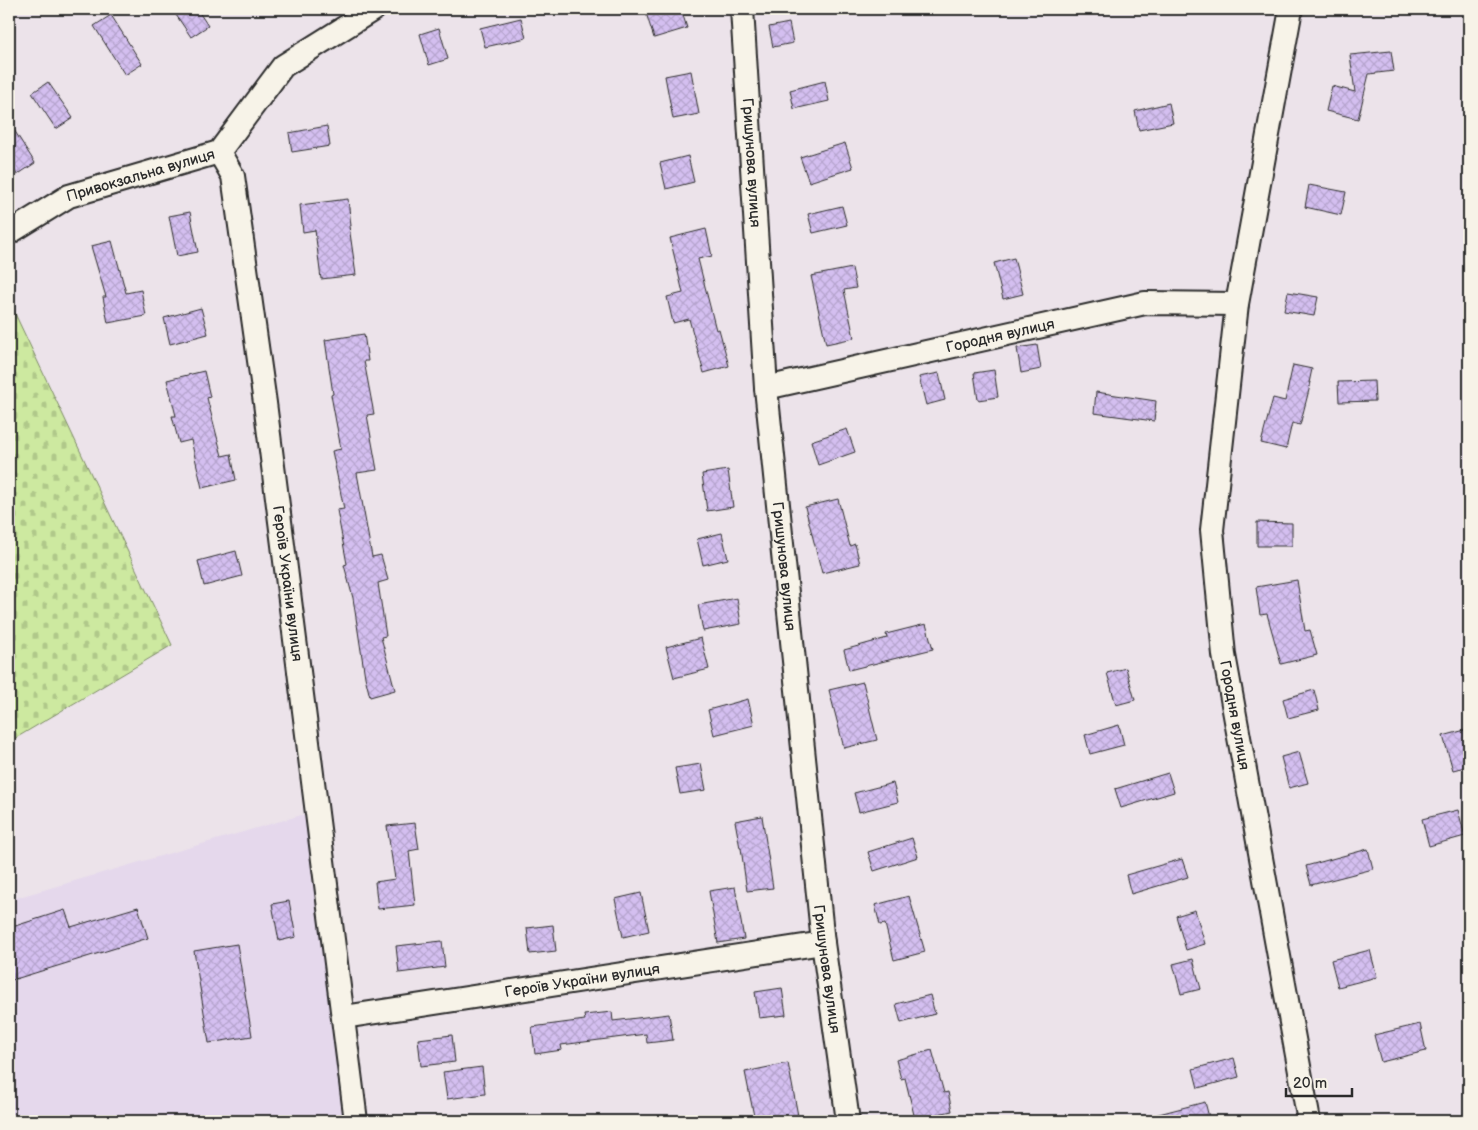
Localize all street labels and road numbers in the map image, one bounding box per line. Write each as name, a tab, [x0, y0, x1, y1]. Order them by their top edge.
street label: Гришунова вулиця	[738, 97, 765, 228]
street label: Привокзальна вулиця	[64, 145, 217, 206]
street label: Городня вулиця	[944, 315, 1056, 357]
street label: Гришунова вулиця	[768, 501, 800, 632]
street label: Героїв України вулиця	[268, 505, 307, 663]
street label: Городня вулиця	[1215, 659, 1254, 771]
street label: Гришунова вулиця	[809, 904, 845, 1035]
street label: Героїв України вулиця	[503, 959, 661, 1002]

